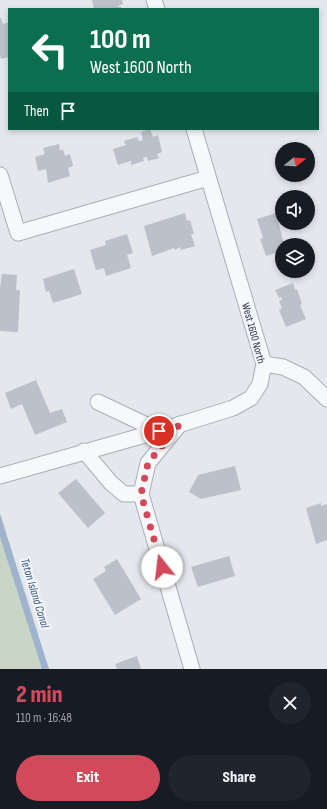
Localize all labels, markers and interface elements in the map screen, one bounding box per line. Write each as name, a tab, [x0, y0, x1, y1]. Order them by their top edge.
text: 100 m	[90, 23, 151, 56]
icon: left	[24, 24, 76, 76]
text: West 1600 North	[90, 57, 192, 78]
icon: arrive	[57, 100, 79, 122]
text: Then	[24, 102, 49, 121]
north arrow	[275, 142, 315, 182]
map controls	[275, 142, 315, 278]
button: sound	[275, 190, 315, 230]
button: layers	[275, 238, 315, 278]
street label: West 1600 North	[239, 301, 268, 365]
pin	[142, 414, 176, 448]
icon: arrive	[148, 420, 170, 442]
position arrow	[141, 546, 183, 588]
water label: Teton Island Canal	[17, 557, 52, 631]
text: 2 min	[16, 680, 63, 709]
button: close	[269, 682, 311, 724]
text: 110 m · 16:48	[16, 710, 72, 726]
button: Exit	[16, 755, 160, 801]
button: Share	[168, 755, 311, 801]

